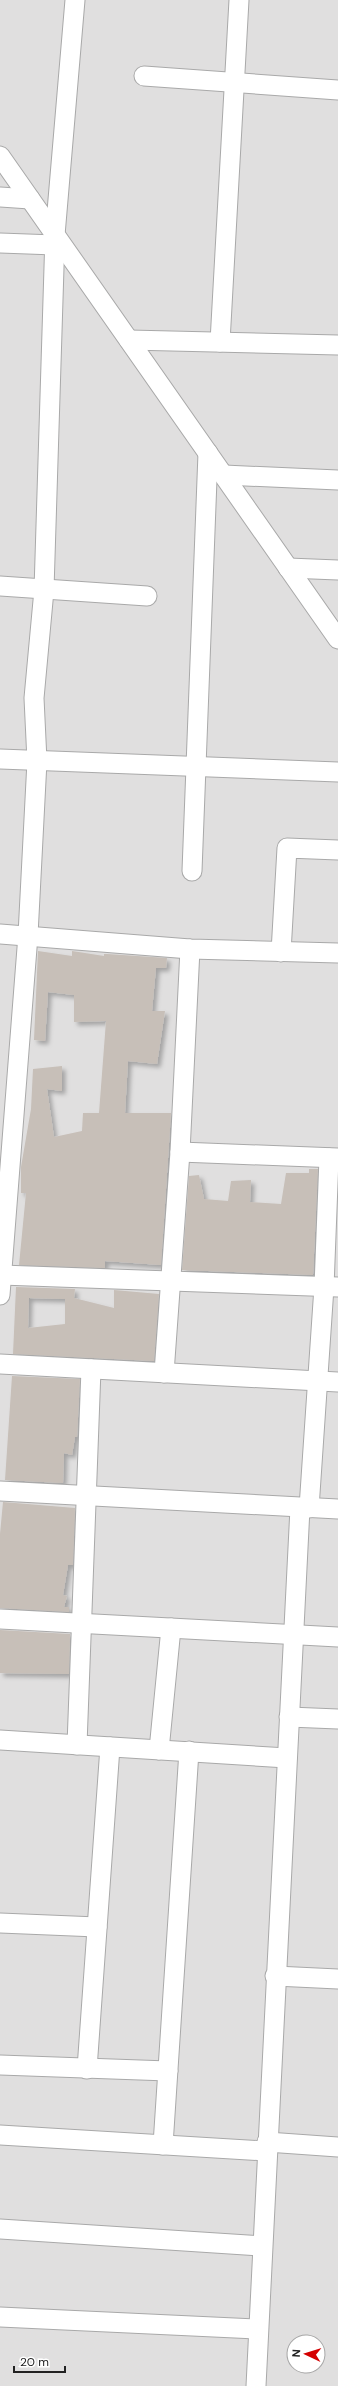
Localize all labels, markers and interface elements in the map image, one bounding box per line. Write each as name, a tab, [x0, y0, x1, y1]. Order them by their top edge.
north arrow	[286, 2334, 326, 2374]
scale bar	[14, 2348, 65, 2374]
text: N	[289, 2349, 303, 2358]
text: 20 m	[20, 2354, 49, 2370]

